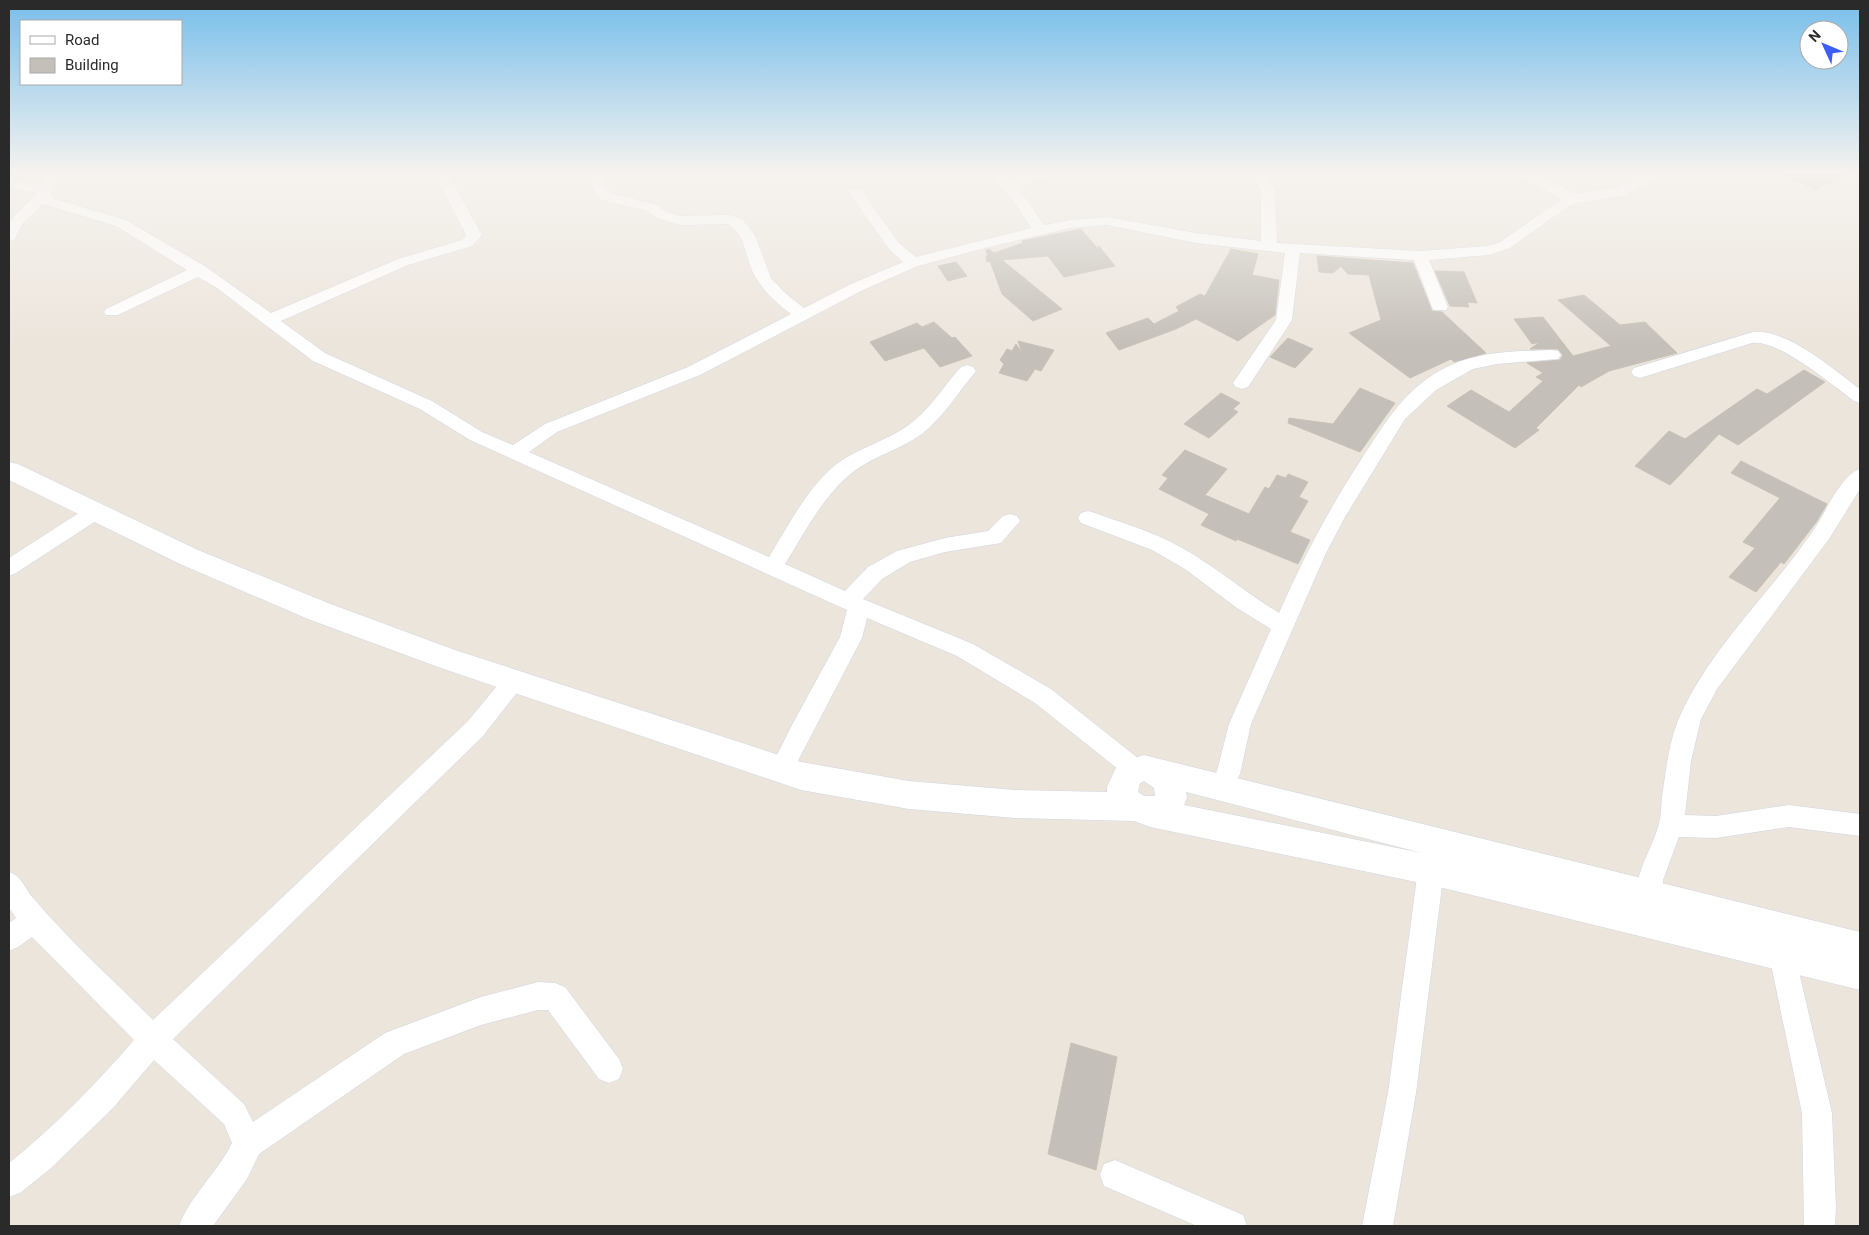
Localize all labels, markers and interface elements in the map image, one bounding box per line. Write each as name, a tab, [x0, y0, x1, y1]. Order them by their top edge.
legend	[20, 20, 182, 85]
north arrow	[1799, 20, 1849, 70]
text: N	[1805, 27, 1824, 45]
text: Road	[65, 31, 99, 49]
text: Building	[65, 56, 119, 74]

